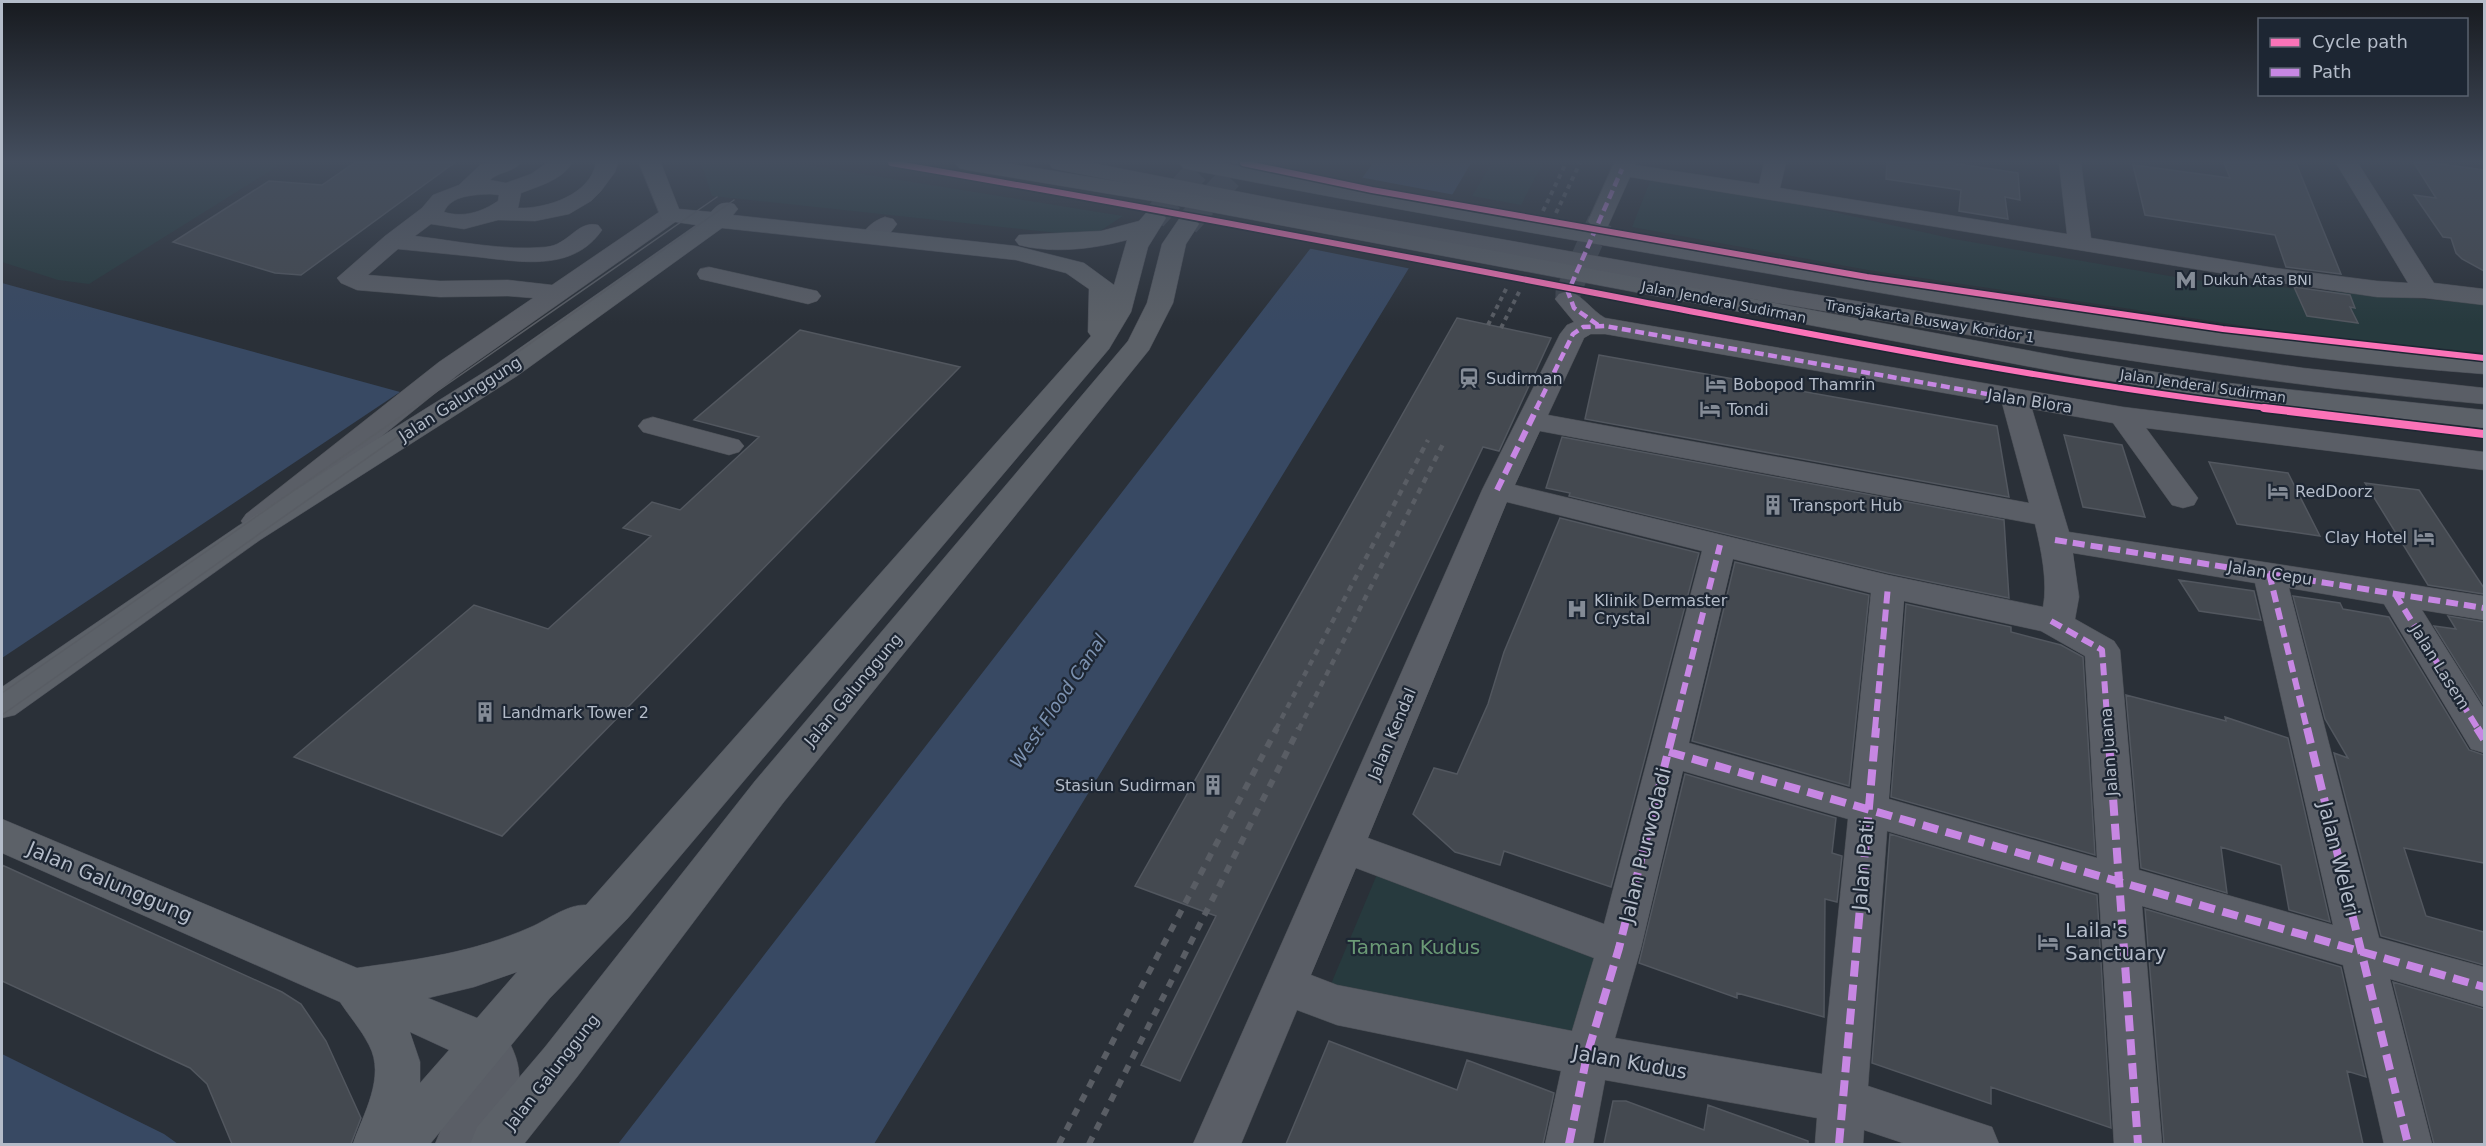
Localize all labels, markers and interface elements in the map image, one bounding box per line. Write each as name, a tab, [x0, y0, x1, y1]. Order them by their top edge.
legend	[2258, 18, 2468, 96]
text: Cycle path	[2312, 31, 2408, 52]
text: Path	[2312, 61, 2352, 82]
metro station icon: Dukuh Atas BNI	[2174, 268, 2198, 292]
place label: Dukuh Atas BNI	[2203, 272, 2312, 288]
street label: Jalan Jenderal Sudirman	[1639, 278, 1808, 326]
street label: Transjakarta Busway Koridor 1	[1823, 296, 2036, 345]
street label: Jalan Galunggung	[395, 352, 525, 446]
station icon: Sudirman	[1457, 366, 1481, 390]
street label: Jalan Jenderal Sudirman	[2118, 366, 2287, 406]
place label: Sudirman	[1486, 369, 1563, 388]
hotel icon: Bobopod Thamrin	[1704, 372, 1728, 396]
place label: Bobopod Thamrin	[1733, 375, 1875, 394]
street label: Jalan Blora	[1985, 385, 2074, 417]
hotel icon: Tondi	[1698, 397, 1722, 421]
place label: Tondi	[1726, 400, 1769, 419]
hotel icon: RedDoorz	[2266, 479, 2290, 503]
place label: RedDoorz	[2295, 482, 2372, 501]
building icon: Transport Hub	[1761, 493, 1785, 517]
place label: Transport Hub	[1789, 496, 1903, 515]
hotel icon: Clay Hotel	[2412, 525, 2436, 549]
place label: Clay Hotel	[2325, 528, 2407, 547]
street label: Jalan Cepu	[2225, 557, 2314, 589]
place label: Klinik Dermaster Crystal	[1594, 591, 1728, 628]
hospital icon: Klinik Dermaster Crystal	[1565, 597, 1589, 621]
street label: Jalan Lasem	[2406, 620, 2474, 713]
street label: Jalan Galunggung	[800, 630, 906, 751]
water label: West Flood Canal	[1006, 630, 1110, 772]
street label: Jalan Kendal	[1364, 685, 1420, 784]
building icon: Landmark Tower 2	[473, 700, 497, 724]
place label: Landmark Tower 2	[502, 703, 649, 722]
street label: Jalan Juana	[2096, 707, 2122, 798]
street label: Jalan Purwodadi	[1614, 765, 1676, 927]
building icon: Stasiun Sudirman	[1201, 773, 1225, 797]
place label: Stasiun Sudirman	[1055, 776, 1196, 795]
street label: Jalan Weleri	[2313, 797, 2365, 919]
street label: Jalan Pati	[1847, 818, 1879, 914]
street label: Jalan Galunggung	[22, 836, 196, 928]
place label: Laila's Sanctuary	[2065, 918, 2167, 965]
hotel icon: Laila's Sanctuary	[2036, 930, 2060, 954]
park label: Taman Kudus	[1347, 935, 1480, 959]
street label: Jalan Galunggung	[500, 1010, 603, 1134]
street label: Jalan Kudus	[1569, 1040, 1689, 1084]

